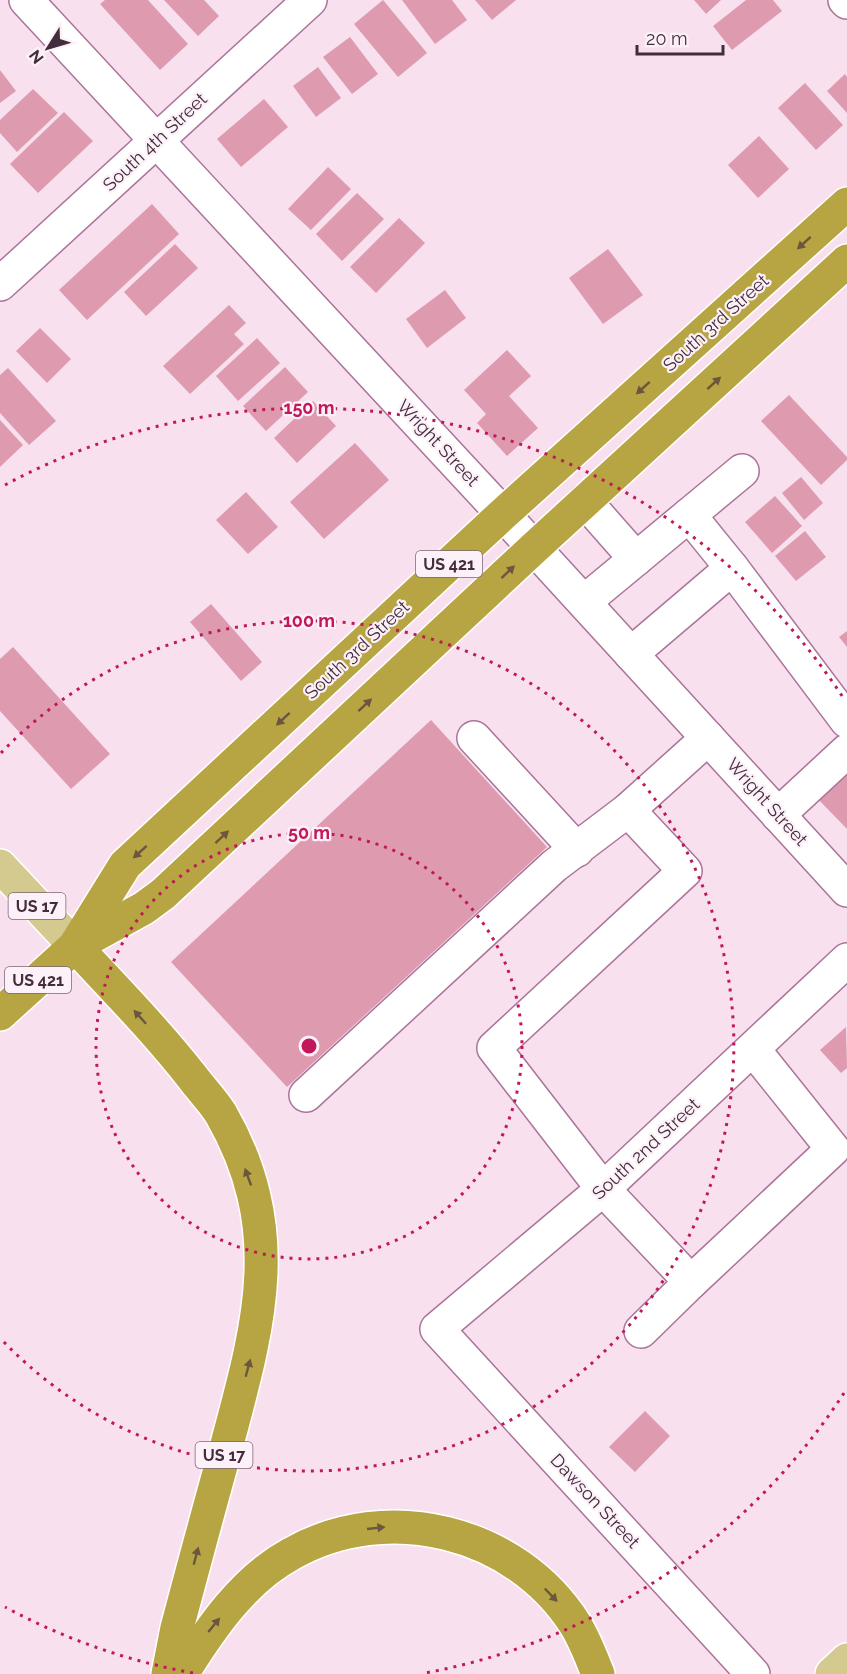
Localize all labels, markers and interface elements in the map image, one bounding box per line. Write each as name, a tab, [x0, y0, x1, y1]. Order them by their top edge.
north arrow	[18, 18, 78, 78]
scale bar	[637, 18, 722, 56]
text: 20 m	[646, 28, 688, 49]
text: N	[25, 46, 48, 67]
street label: South 4th Street	[98, 88, 211, 195]
one-way arrow	[796, 236, 811, 250]
street label: South 3rd Street	[659, 270, 773, 376]
one-way arrow	[706, 376, 721, 390]
one-way arrow	[636, 381, 651, 394]
street label: Wright Street	[393, 395, 484, 490]
text: 150 m	[284, 397, 335, 418]
road number: US 421	[416, 551, 482, 577]
one-way arrow	[500, 566, 515, 579]
street label: South 3rd Street	[300, 596, 413, 703]
text: 100 m	[283, 610, 335, 631]
one-way arrow	[358, 698, 372, 712]
one-way arrow	[276, 712, 291, 726]
street label: Wright Street	[723, 754, 812, 850]
text: 50 m	[288, 822, 330, 843]
one-way arrow	[215, 830, 230, 844]
one-way arrow	[133, 845, 148, 858]
road number: US 17	[9, 893, 66, 919]
road number: US 421	[5, 967, 71, 993]
one-way arrow	[134, 1010, 147, 1025]
centre of rings	[299, 1036, 319, 1056]
street label: South 2nd Street	[588, 1094, 704, 1204]
one-way arrow	[242, 1168, 252, 1186]
one-way arrow	[243, 1359, 253, 1377]
road number: US 17	[196, 1442, 252, 1468]
street label: Dawson Street	[546, 1449, 644, 1552]
one-way arrow	[367, 1524, 386, 1533]
one-way arrow	[192, 1547, 202, 1565]
one-way arrow	[544, 1588, 558, 1602]
one-way arrow	[208, 1617, 221, 1633]

